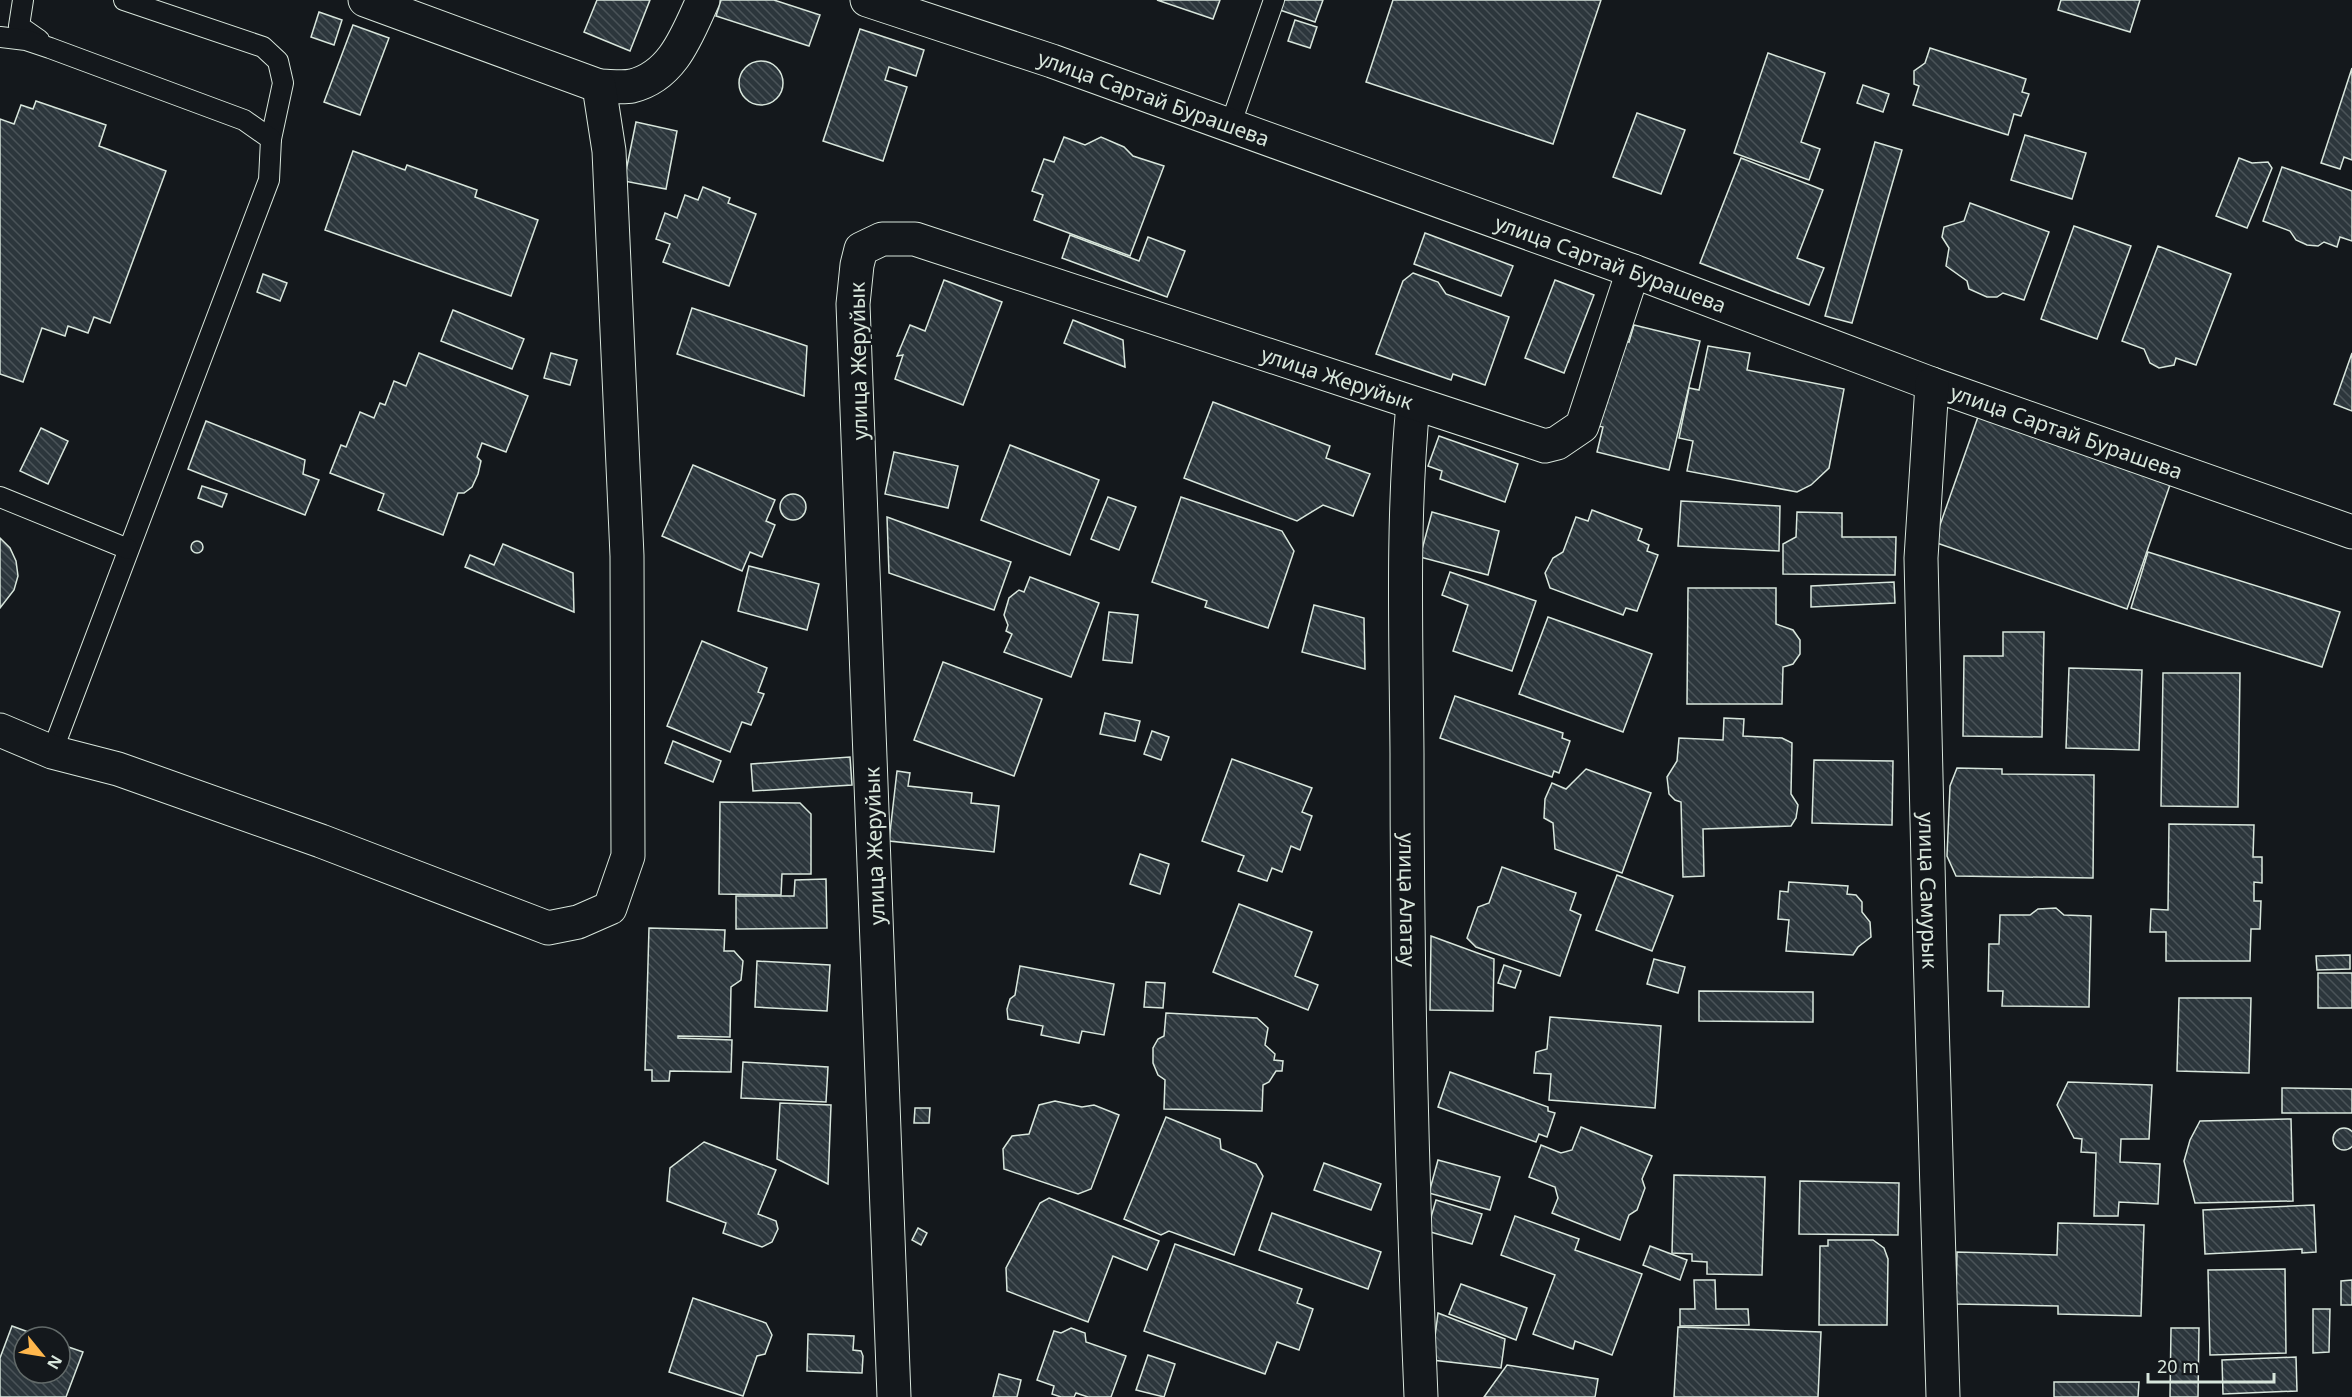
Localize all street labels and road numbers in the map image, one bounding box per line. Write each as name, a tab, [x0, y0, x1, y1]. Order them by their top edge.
street label: улица Сартай Бурашева	[1034, 43, 1273, 152]
street label: улица Сартай Бурашева	[1491, 208, 1730, 319]
street label: улица Жеруйык	[843, 282, 873, 440]
street label: улица Жеруйык	[1258, 340, 1417, 416]
street label: улица Сартай Бурашева	[1947, 378, 2187, 485]
street label: улица Жеруйык	[857, 767, 891, 925]
street label: улица Самурык	[1913, 812, 1945, 969]
street label: улица Алатау	[1393, 833, 1423, 967]

